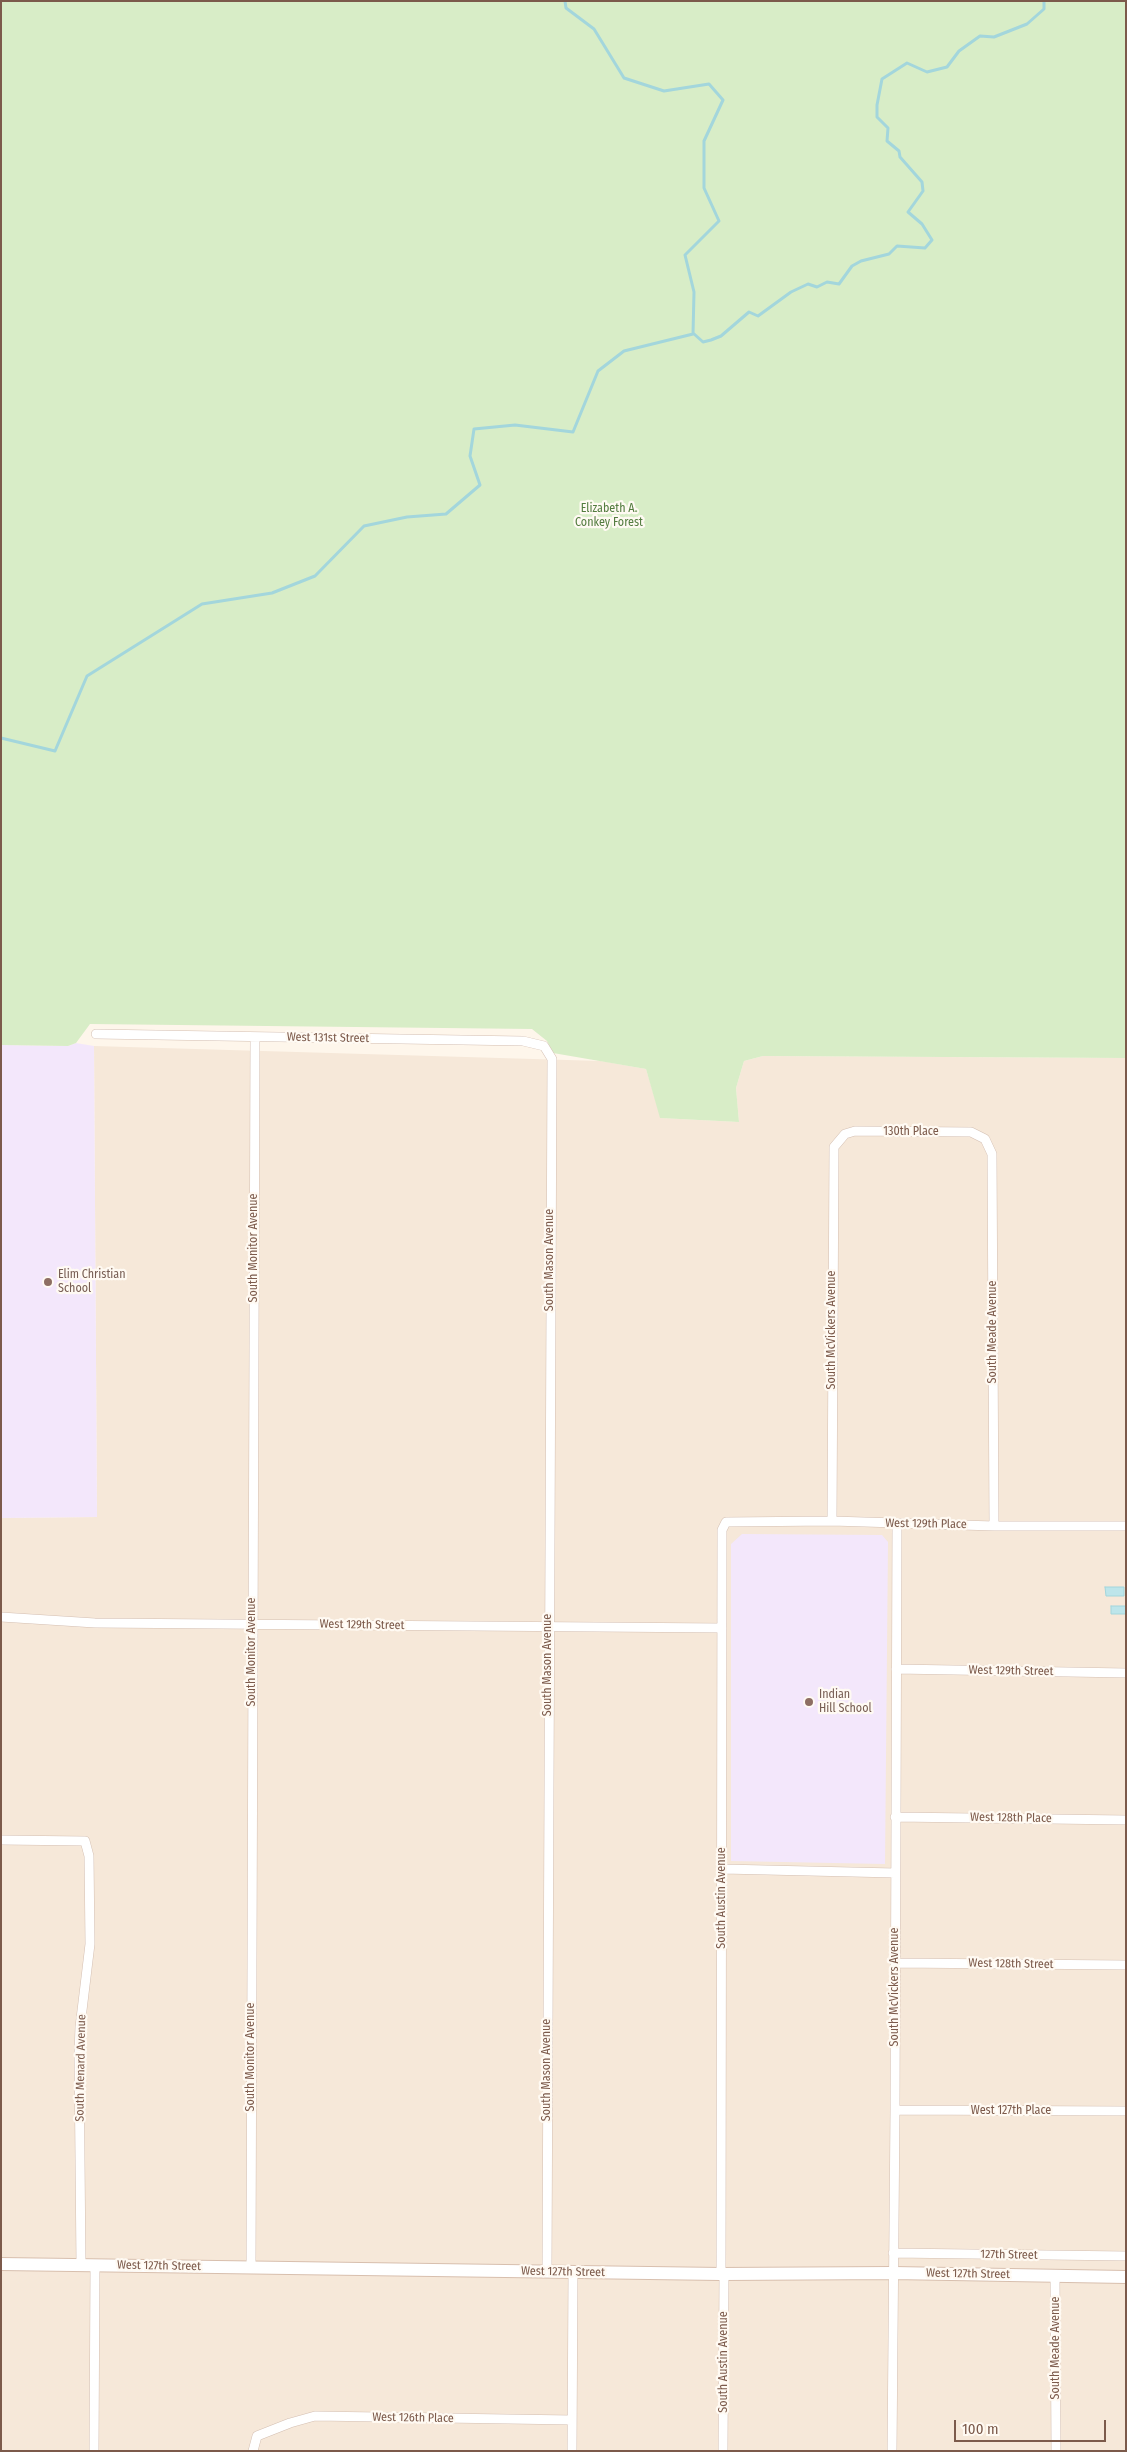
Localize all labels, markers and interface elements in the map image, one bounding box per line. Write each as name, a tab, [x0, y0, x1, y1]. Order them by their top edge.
park label: Elizabeth A. Conkey Forest	[575, 502, 643, 530]
street label: West 131st Street	[287, 1030, 369, 1046]
street label: 130th Place	[883, 1125, 939, 1139]
street label: South Monitor Avenue	[247, 1194, 261, 1302]
street label: South Mason Avenue	[543, 1209, 557, 1311]
place label: Elim Christian School	[58, 1268, 126, 1296]
street label: South McVickers Avenue	[825, 1271, 839, 1389]
marker: Elim Christian School	[42, 1276, 54, 1288]
street label: South Meade Avenue	[986, 1280, 1000, 1384]
street label: West 129th Place	[885, 1516, 967, 1532]
street label: South Monitor Avenue	[245, 1598, 259, 1706]
street label: South Mason Avenue	[541, 1614, 555, 1716]
street label: West 129th Street	[319, 1617, 405, 1633]
street label: West 129th Street	[968, 1663, 1054, 1679]
place label: Indian Hill School	[819, 1688, 872, 1716]
marker: Indian Hill School	[803, 1696, 815, 1708]
street label: West 128th Place	[970, 1810, 1052, 1826]
street label: South Austin Avenue	[715, 1847, 729, 1949]
street label: South McVickers Avenue	[888, 1928, 902, 2046]
street label: West 128th Street	[968, 1956, 1054, 1972]
street label: South Monitor Avenue	[244, 2003, 258, 2111]
street label: South Menard Avenue	[73, 2014, 89, 2122]
street label: South Mason Avenue	[540, 2019, 554, 2121]
street label: West 127th Place	[971, 2104, 1051, 2118]
street label: 127th Street	[980, 2247, 1038, 2263]
street label: West 127th Street	[117, 2258, 201, 2274]
street label: West 127th Street	[521, 2264, 605, 2280]
street label: West 127th Street	[926, 2266, 1010, 2282]
street label: South Meade Avenue	[1049, 2296, 1063, 2400]
street label: South Austin Avenue	[717, 2311, 731, 2413]
street label: West 126th Place	[372, 2410, 454, 2426]
scale bar	[957, 2410, 1110, 2442]
text: 100 m	[962, 2420, 999, 2438]

